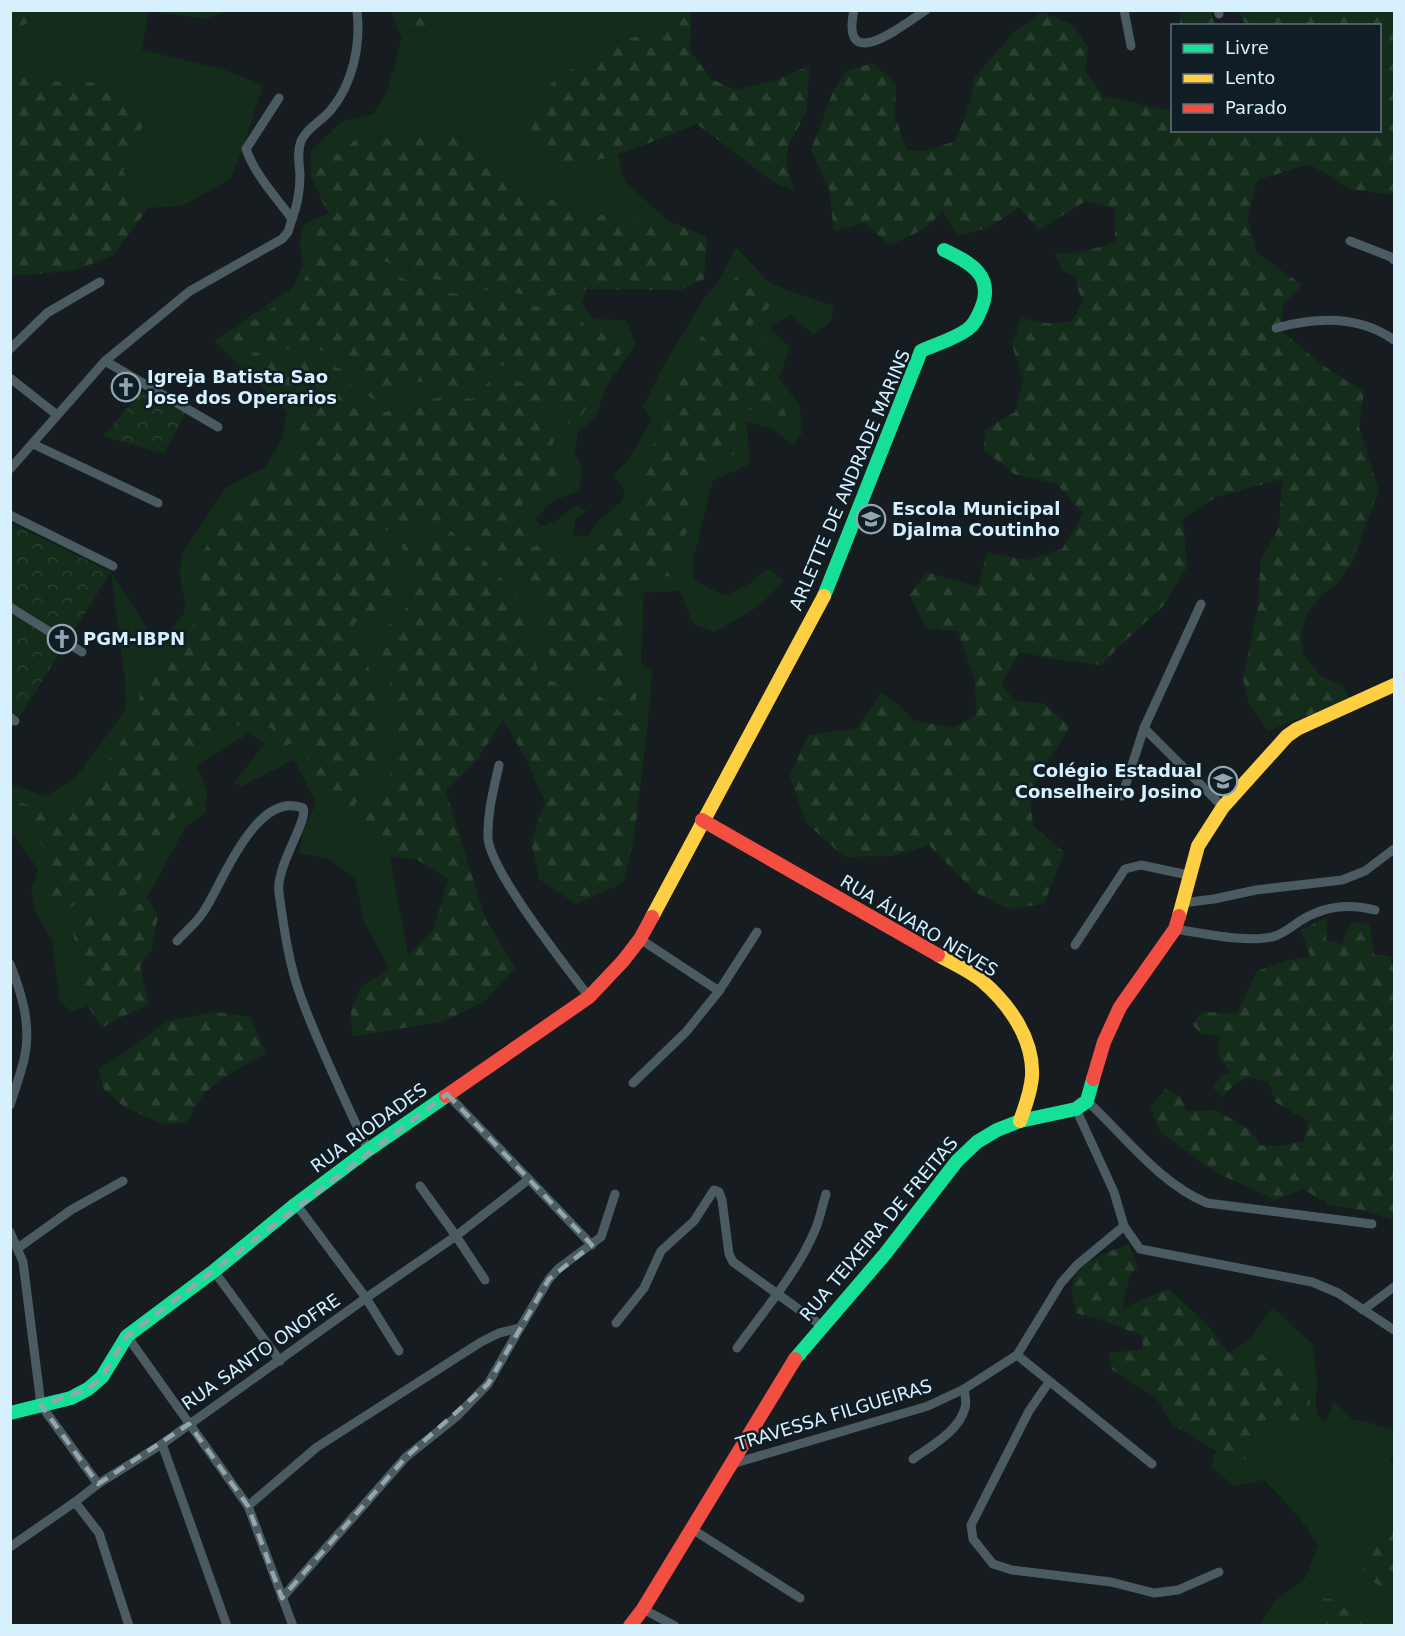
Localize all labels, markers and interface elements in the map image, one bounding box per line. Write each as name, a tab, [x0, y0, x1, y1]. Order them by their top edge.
legend	[1171, 24, 1381, 132]
text: Livre	[1225, 37, 1269, 58]
text: Lento	[1225, 67, 1275, 88]
text: Parado	[1225, 97, 1287, 118]
street label: ARLETTE DE ANDRADE MARINS	[785, 346, 914, 613]
place label: Igreja Batista Sao Jose dos Operarios	[145, 366, 337, 408]
church icon: Igreja Batista Sao Jose dos Operarios	[110, 371, 142, 403]
place label: Escola Municipal Djalma Coutinho	[892, 498, 1060, 540]
school or university icon: Escola Municipal Djalma Coutinho	[855, 503, 887, 535]
church icon: PGM-IBPN	[46, 623, 78, 655]
place label: PGM-IBPN	[83, 628, 185, 649]
place label: Colégio Estadual Conselheiro Josino	[1015, 760, 1202, 802]
school or university icon: Colégio Estadual Conselheiro Josino	[1207, 765, 1239, 797]
street label: RUA ÁLVARO NEVES	[837, 870, 1002, 981]
street label: RUA RIODADES	[307, 1078, 431, 1177]
street label: RUA TEIXEIRA DE FREITAS	[795, 1132, 962, 1325]
street label: RUA SANTO ONOFRE	[178, 1289, 344, 1414]
street label: TRAVESSA FILGUEIRAS	[732, 1375, 934, 1455]

